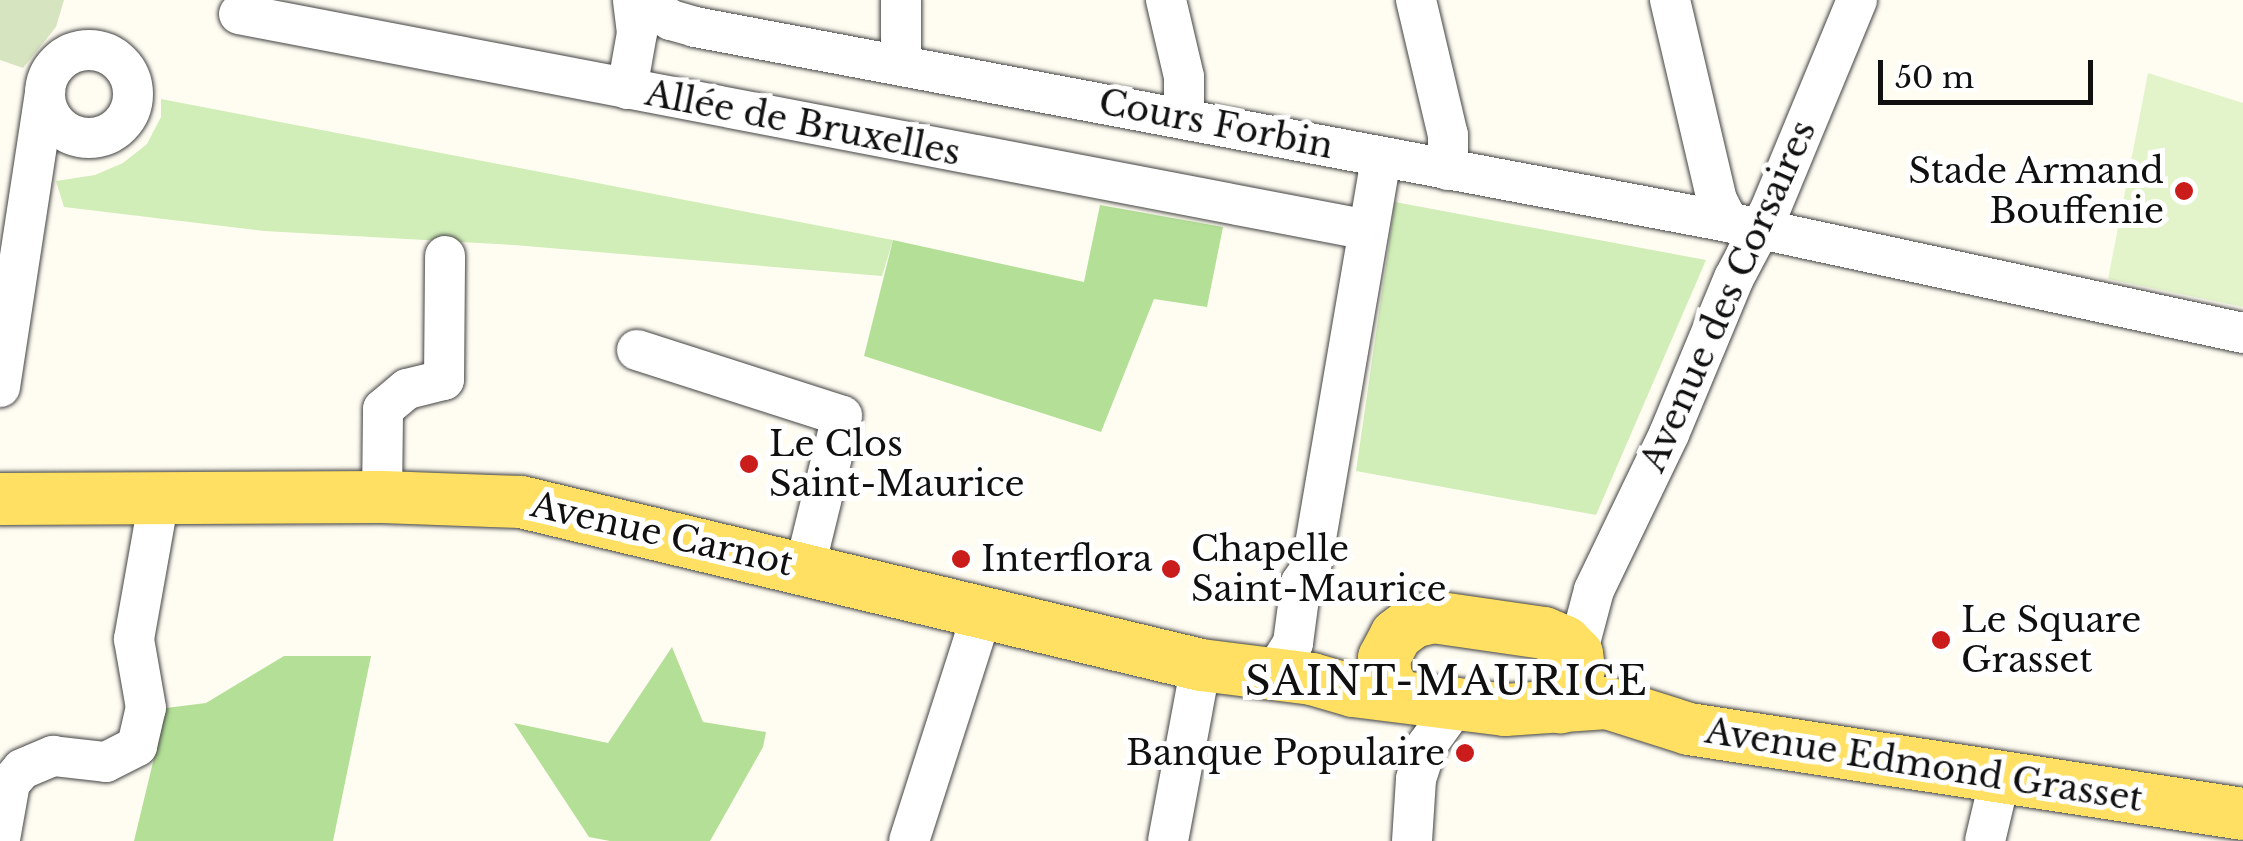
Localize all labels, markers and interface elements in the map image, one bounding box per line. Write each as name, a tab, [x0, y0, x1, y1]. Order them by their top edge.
scale bar	[1883, 40, 2098, 102]
text: 50 m	[1895, 59, 1974, 96]
street label: Allée de Bruxelles	[642, 72, 964, 174]
street label: Cours Forbin	[1095, 81, 1337, 167]
street label: Avenue des Corsaires	[1632, 114, 1824, 478]
place label: Stade Armand Bouffenie	[1907, 150, 2164, 232]
marker: Stade Armand Bouffenie	[2173, 180, 2195, 202]
place label: Le Clos Saint-Maurice	[769, 423, 1024, 505]
marker: Le Clos Saint-Maurice	[738, 453, 760, 475]
street label: Avenue Carnot	[527, 483, 797, 585]
place label: Chapelle Saint-Maurice	[1191, 528, 1446, 610]
place label: Interflora	[981, 538, 1152, 580]
marker: Interflora	[950, 548, 972, 570]
marker: Chapelle Saint-Maurice	[1160, 558, 1182, 580]
place label: Le Square Grasset	[1961, 599, 2141, 681]
marker: Le Square Grasset	[1930, 629, 1952, 651]
district label: SAINT-MAURICE	[1245, 657, 1649, 705]
street label: Avenue Edmond Grasset	[1702, 710, 2146, 820]
place label: Banque Populaire	[1126, 732, 1445, 774]
marker: Banque Populaire	[1454, 742, 1476, 764]

